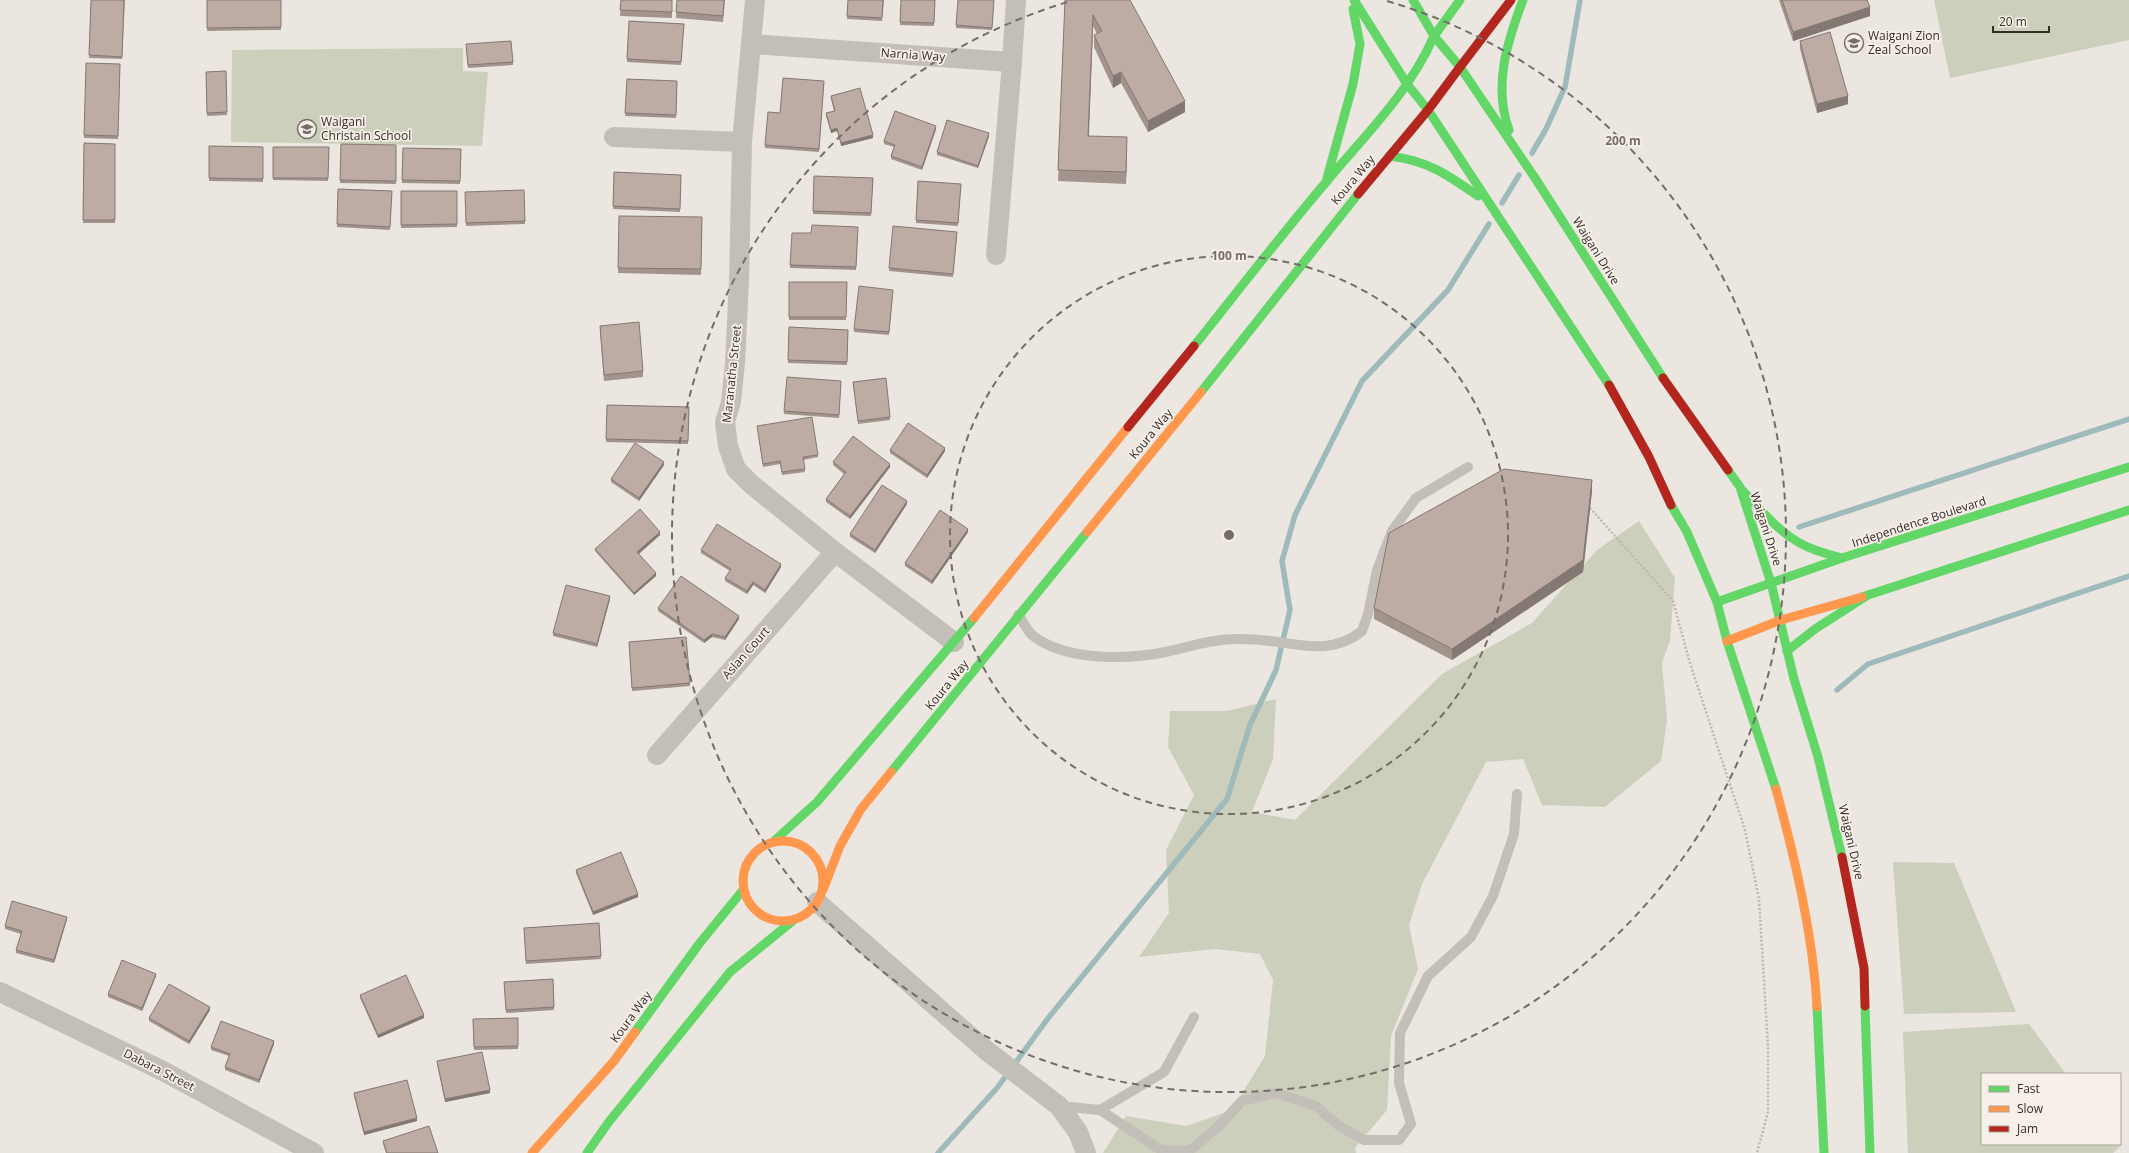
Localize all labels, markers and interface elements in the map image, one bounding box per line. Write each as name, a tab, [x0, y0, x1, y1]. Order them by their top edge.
scale bar	[1993, 8, 2049, 34]
text: 20 m	[1999, 13, 2027, 30]
place label: Waigani Zion Zeal School	[1868, 27, 1940, 58]
school or university icon: Waigani Zion Zeal School	[1843, 32, 1865, 54]
street label: Narnia Way	[880, 44, 947, 65]
place label: Waigani Christain School	[321, 113, 411, 144]
school or university icon: Waigani Christain School	[296, 118, 318, 140]
text: 200 m	[1605, 132, 1641, 149]
street label: Koura Way	[1327, 150, 1379, 208]
street label: Waigani Drive	[1569, 214, 1624, 288]
text: 100 m	[1211, 247, 1247, 264]
street label: Maranatha Street	[718, 324, 745, 424]
street label: Koura Way	[1125, 404, 1177, 462]
street label: Waigani Drive	[1747, 490, 1787, 568]
street label: Independence Boulevard	[1850, 492, 1988, 551]
centre of rings	[1222, 528, 1236, 542]
street label: Aslan Court	[718, 623, 773, 683]
street label: Koura Way	[921, 655, 973, 713]
street label: Waigani Drive	[1835, 803, 1868, 881]
street label: Koura Way	[606, 986, 656, 1046]
street label: Dabara Street	[121, 1044, 198, 1095]
legend	[1981, 1073, 2121, 1145]
text: Fast	[2017, 1080, 2040, 1097]
text: Slow	[2017, 1100, 2044, 1117]
text: Jam	[2016, 1120, 2038, 1137]

